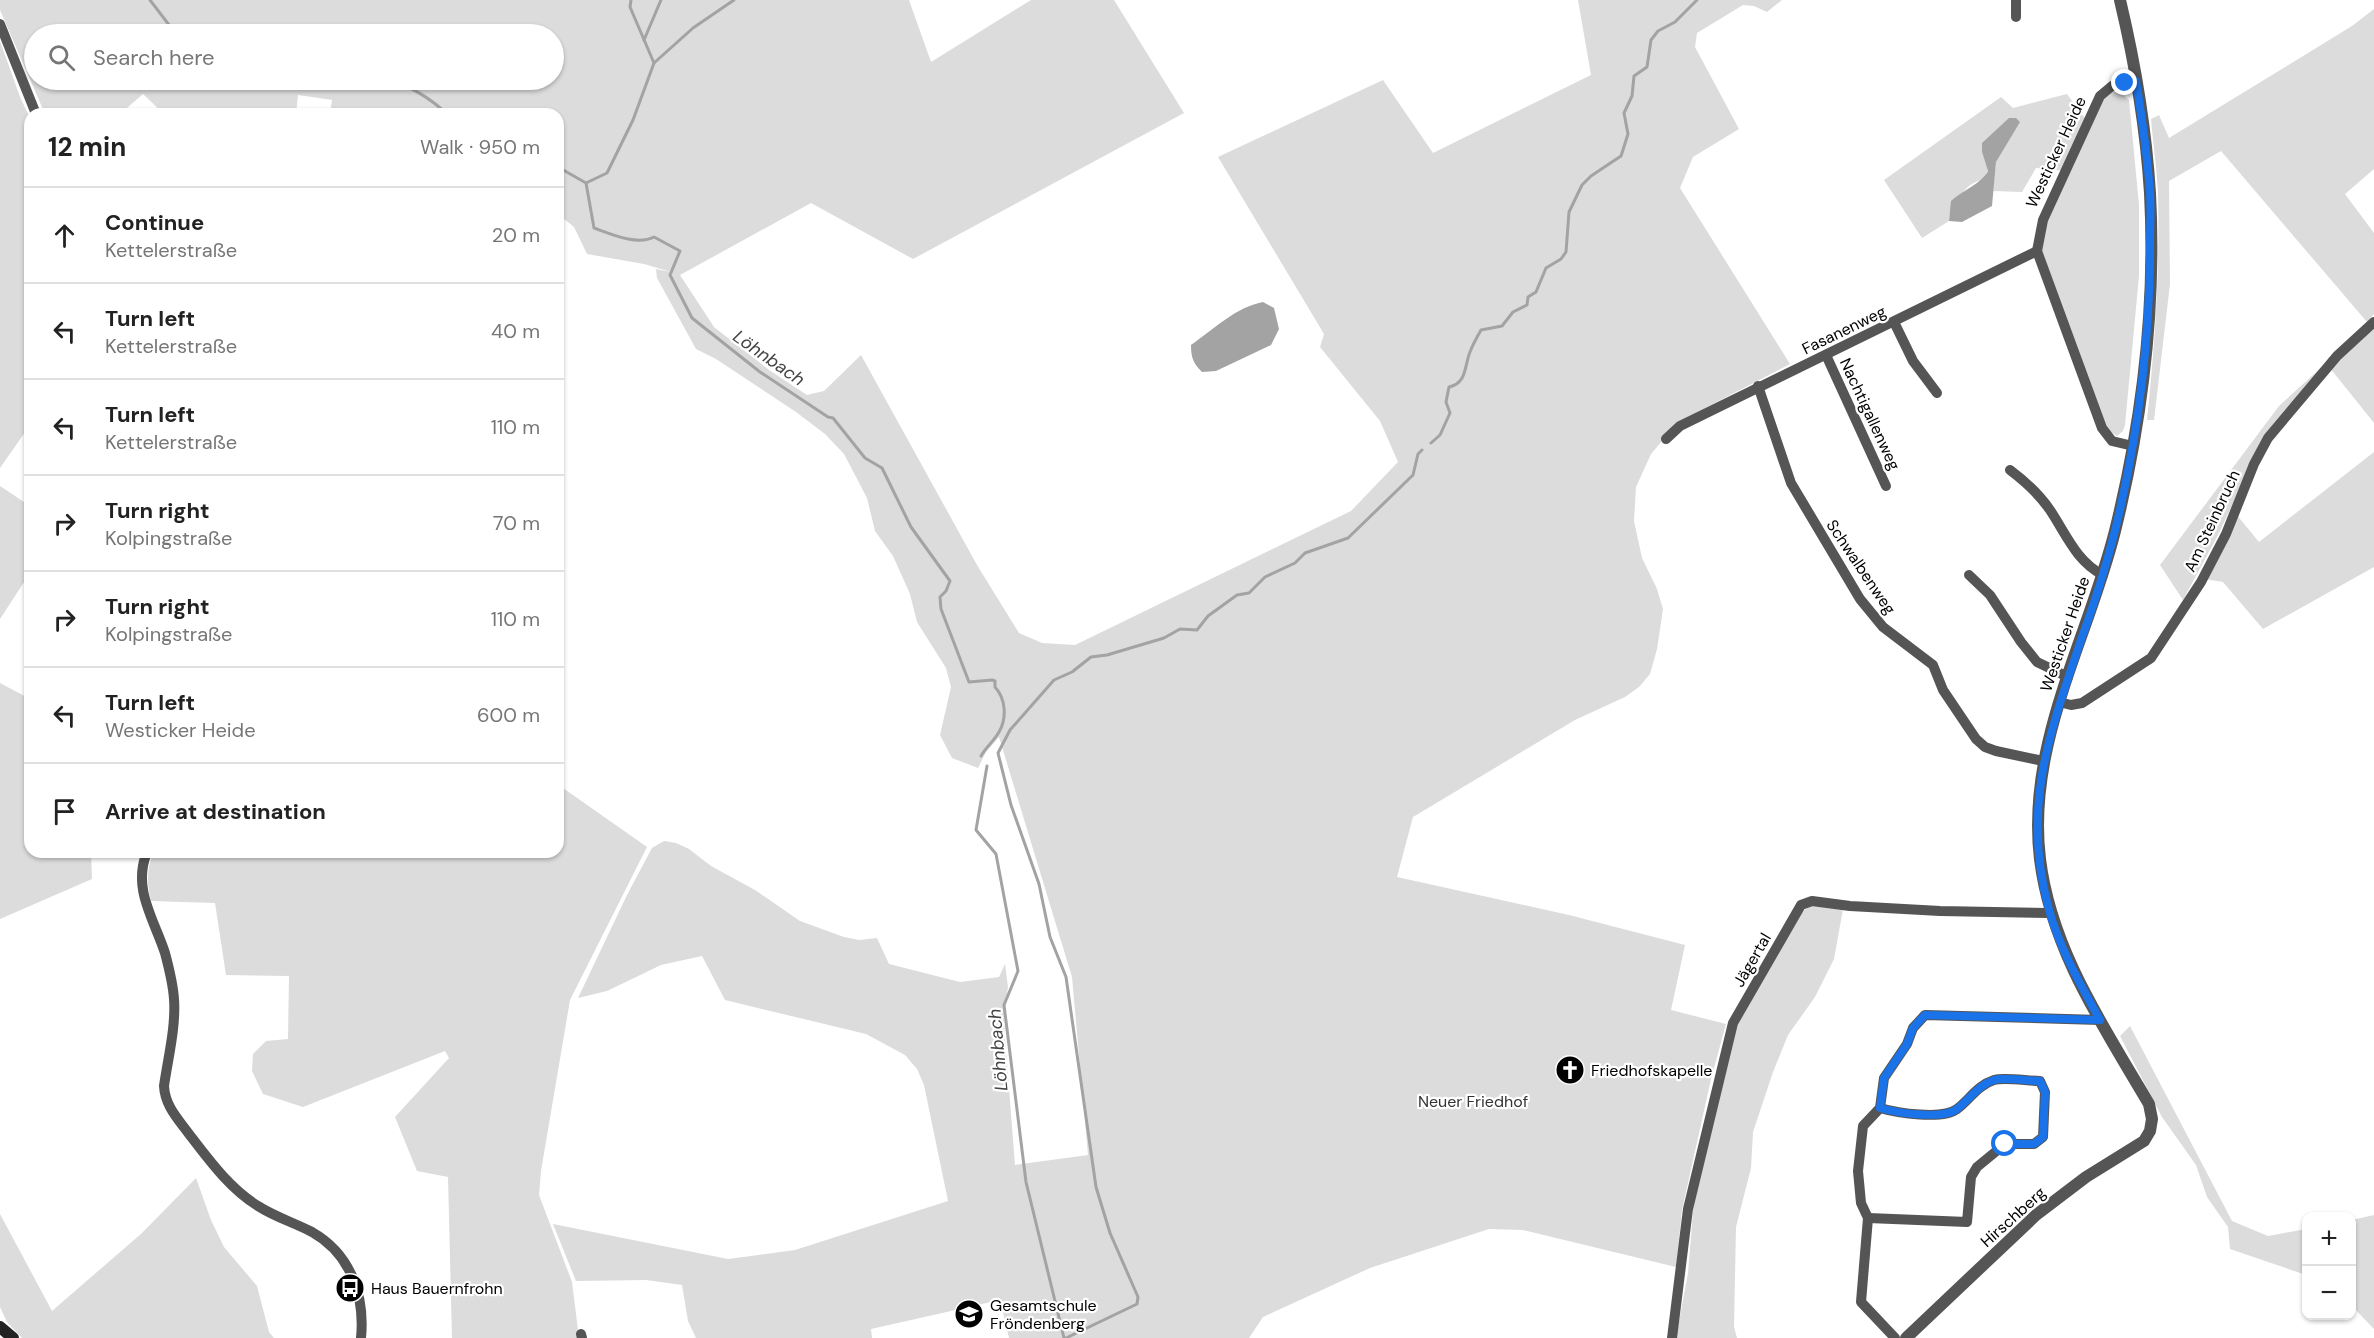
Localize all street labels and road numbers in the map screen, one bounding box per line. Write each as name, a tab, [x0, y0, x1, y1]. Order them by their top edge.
street label: Westicker Heide	[2021, 93, 2091, 211]
street label: Fasanenweg	[1799, 301, 1889, 359]
street label: Nachtigallenweg	[1835, 355, 1905, 473]
street label: Am Steinbruch	[2179, 467, 2245, 575]
street label: Schwalbenweg	[1822, 516, 1900, 619]
street label: Westicker Heide	[2035, 574, 2095, 694]
street label: Jägertal	[1728, 929, 1776, 991]
street label: Hirschberg	[1976, 1182, 2050, 1252]

